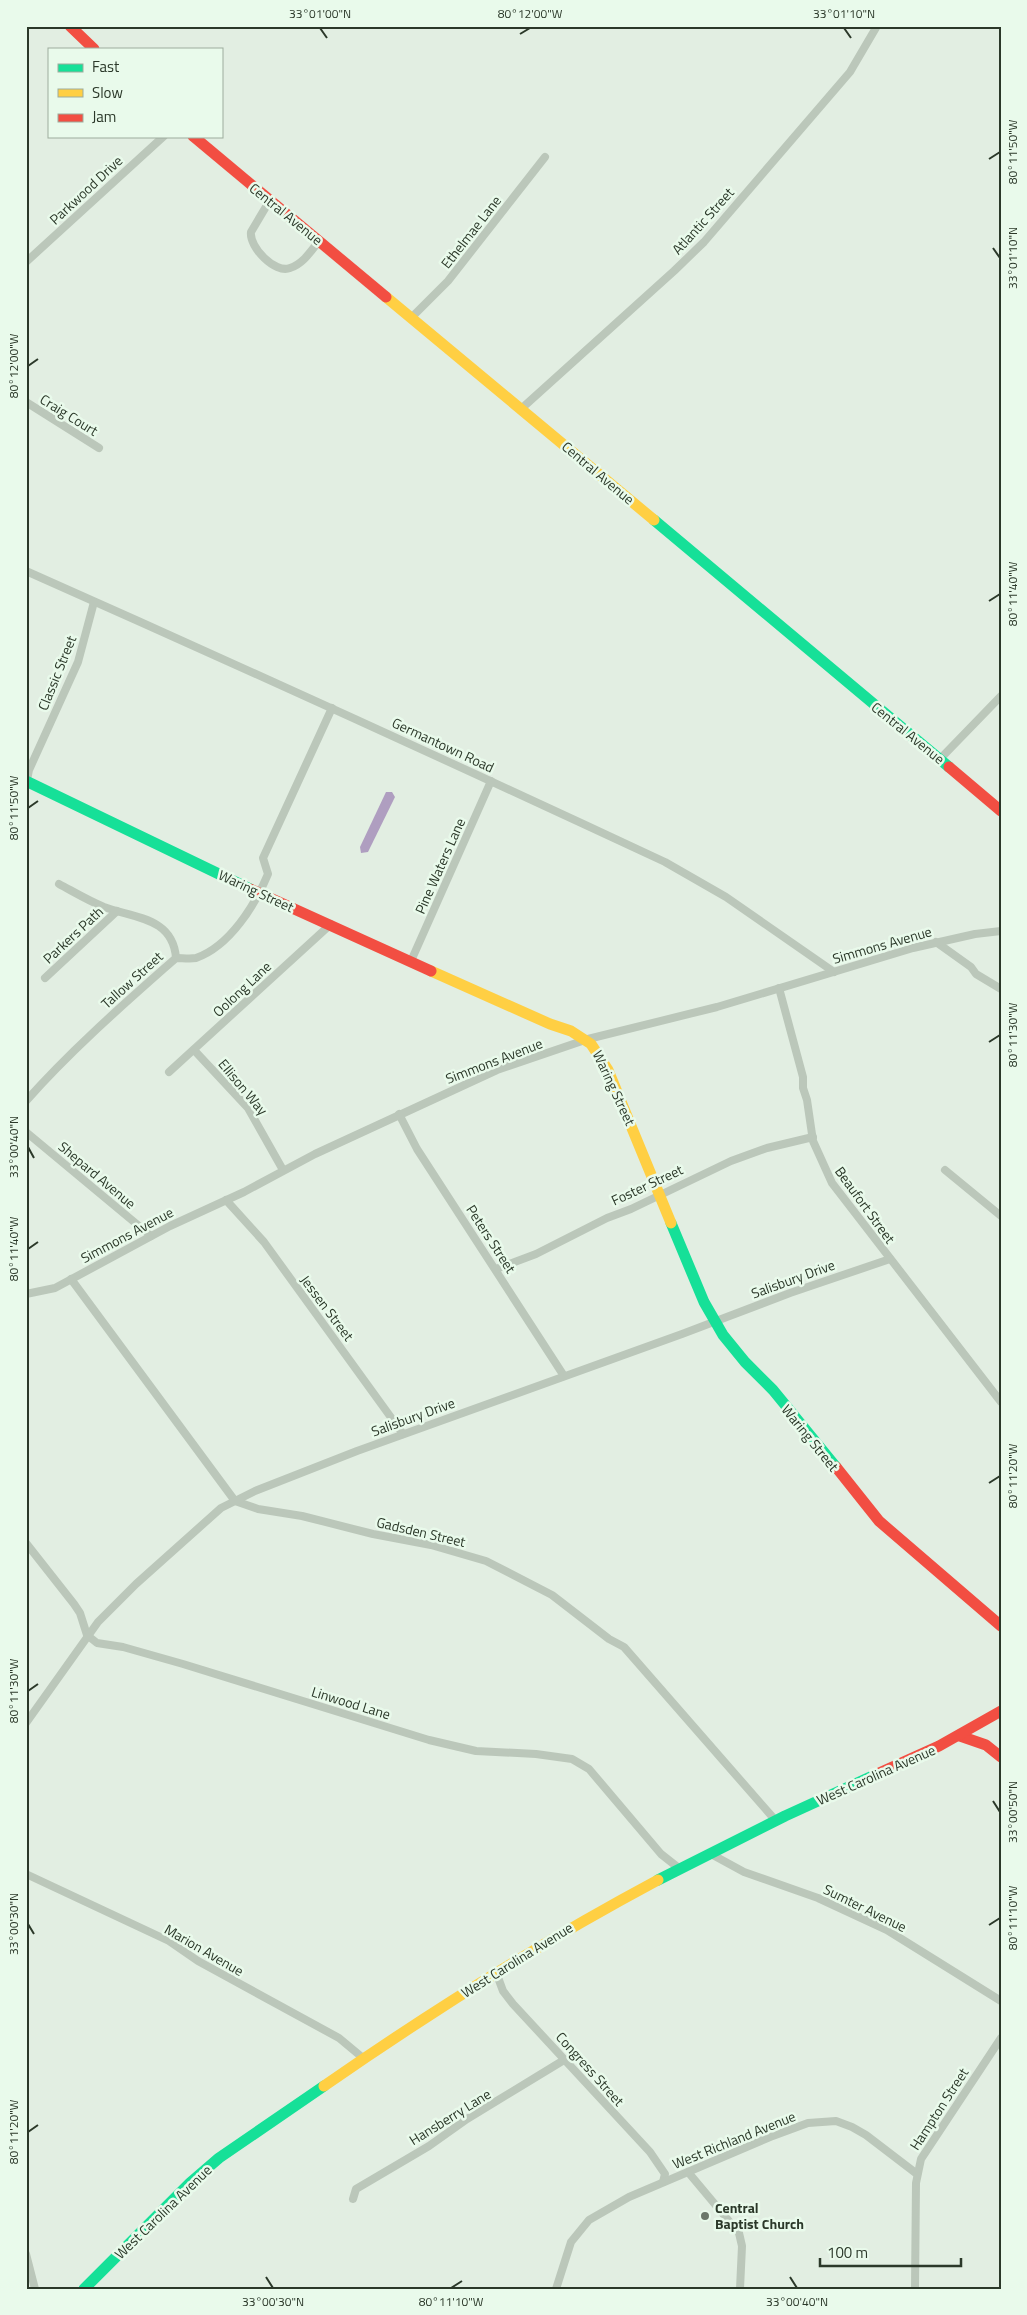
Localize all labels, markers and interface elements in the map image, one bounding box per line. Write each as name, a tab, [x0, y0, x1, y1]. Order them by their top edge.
text: 33°01'00"N	[289, 4, 351, 23]
text: 80°12'00"W	[498, 4, 563, 23]
text: 33°01'10"N	[813, 4, 875, 23]
legend	[48, 48, 222, 138]
text: Fast	[92, 55, 120, 78]
text: Slow	[92, 81, 123, 104]
text: Jam	[92, 105, 116, 128]
text: 80°11'50"W	[1003, 119, 1022, 184]
street label: Parkwood Drive	[44, 150, 127, 229]
street label: Central Avenue	[245, 177, 327, 250]
street label: Atlantic Street	[667, 182, 739, 259]
street label: Ethelmae Lane	[435, 191, 506, 273]
text: 33°01'10"N	[1003, 227, 1022, 289]
text: 80°12'00"W	[4, 333, 23, 398]
street label: Craig Court	[36, 388, 102, 441]
street label: Central Avenue	[558, 436, 639, 509]
text: 80°11'40"W	[1003, 561, 1022, 626]
street label: Classic Street	[32, 632, 81, 713]
street label: Central Avenue	[867, 696, 949, 769]
street label: Germantown Road	[389, 712, 498, 777]
text: 80°11'50"W	[4, 775, 23, 840]
street label: Pine Waters Lane	[409, 814, 470, 917]
street label: Waring Street	[215, 864, 297, 917]
street label: Parkers Path	[38, 901, 108, 968]
street label: Simmons Avenue	[830, 920, 934, 969]
street label: Tallow Street	[96, 946, 167, 1013]
street label: Oolong Lane	[208, 956, 276, 1021]
text: 80°11'30"W	[1003, 1002, 1022, 1067]
street label: Simmons Avenue	[442, 1032, 545, 1089]
street label: Waring Street	[588, 1047, 641, 1129]
street label: Ellison Way	[214, 1054, 273, 1120]
text: 33°00'40"N	[4, 1116, 23, 1178]
street label: Shepard Avenue	[54, 1136, 141, 1213]
street label: Foster Street	[607, 1159, 686, 1210]
street label: Beaufort Street	[830, 1162, 901, 1248]
street label: Peters Street	[461, 1200, 521, 1277]
street label: Simmons Avenue	[77, 1201, 177, 1268]
text: 80°11'40"W	[4, 1216, 23, 1281]
street label: Salisbury Drive	[748, 1254, 838, 1303]
street label: Jessen Street	[296, 1270, 359, 1345]
street label: Salisbury Drive	[368, 1392, 458, 1441]
street label: Waring Street	[777, 1400, 844, 1476]
text: 80°11'20"W	[1003, 1443, 1022, 1508]
street label: Gadsden Street	[375, 1511, 468, 1552]
text: 80°11'30"W	[4, 1658, 23, 1723]
street label: Linwood Lane	[309, 1681, 393, 1724]
street label: West Carolina Avenue	[813, 1739, 939, 1810]
text: 33°00'50"N	[1003, 1781, 1022, 1843]
street label: Sumter Avenue	[820, 1878, 910, 1937]
text: 80°11'10"W	[1003, 1885, 1022, 1950]
text: 33°00'30"N	[4, 1893, 23, 1955]
street label: West Carolina Avenue	[457, 1917, 577, 2002]
street label: Marion Avenue	[161, 1918, 248, 1981]
street label: Congress Street	[551, 2027, 630, 2111]
street label: Hampton Street	[904, 2063, 973, 2154]
street label: Hansberry Lane	[405, 2083, 495, 2150]
text: 80°11'20"W	[4, 2099, 23, 2164]
street label: West Richland Avenue	[669, 2105, 799, 2174]
street label: West Carolina Avenue	[109, 2160, 216, 2264]
place label: Central Baptist Church	[715, 2197, 804, 2234]
marker: Central Baptist Church	[699, 2210, 711, 2222]
scale bar	[820, 2235, 961, 2267]
text: 100 m	[827, 2241, 868, 2264]
text: 33°00'30"N	[242, 2292, 304, 2311]
text: 80°11'10"W	[419, 2292, 484, 2311]
text: 33°00'40"N	[766, 2292, 828, 2311]

